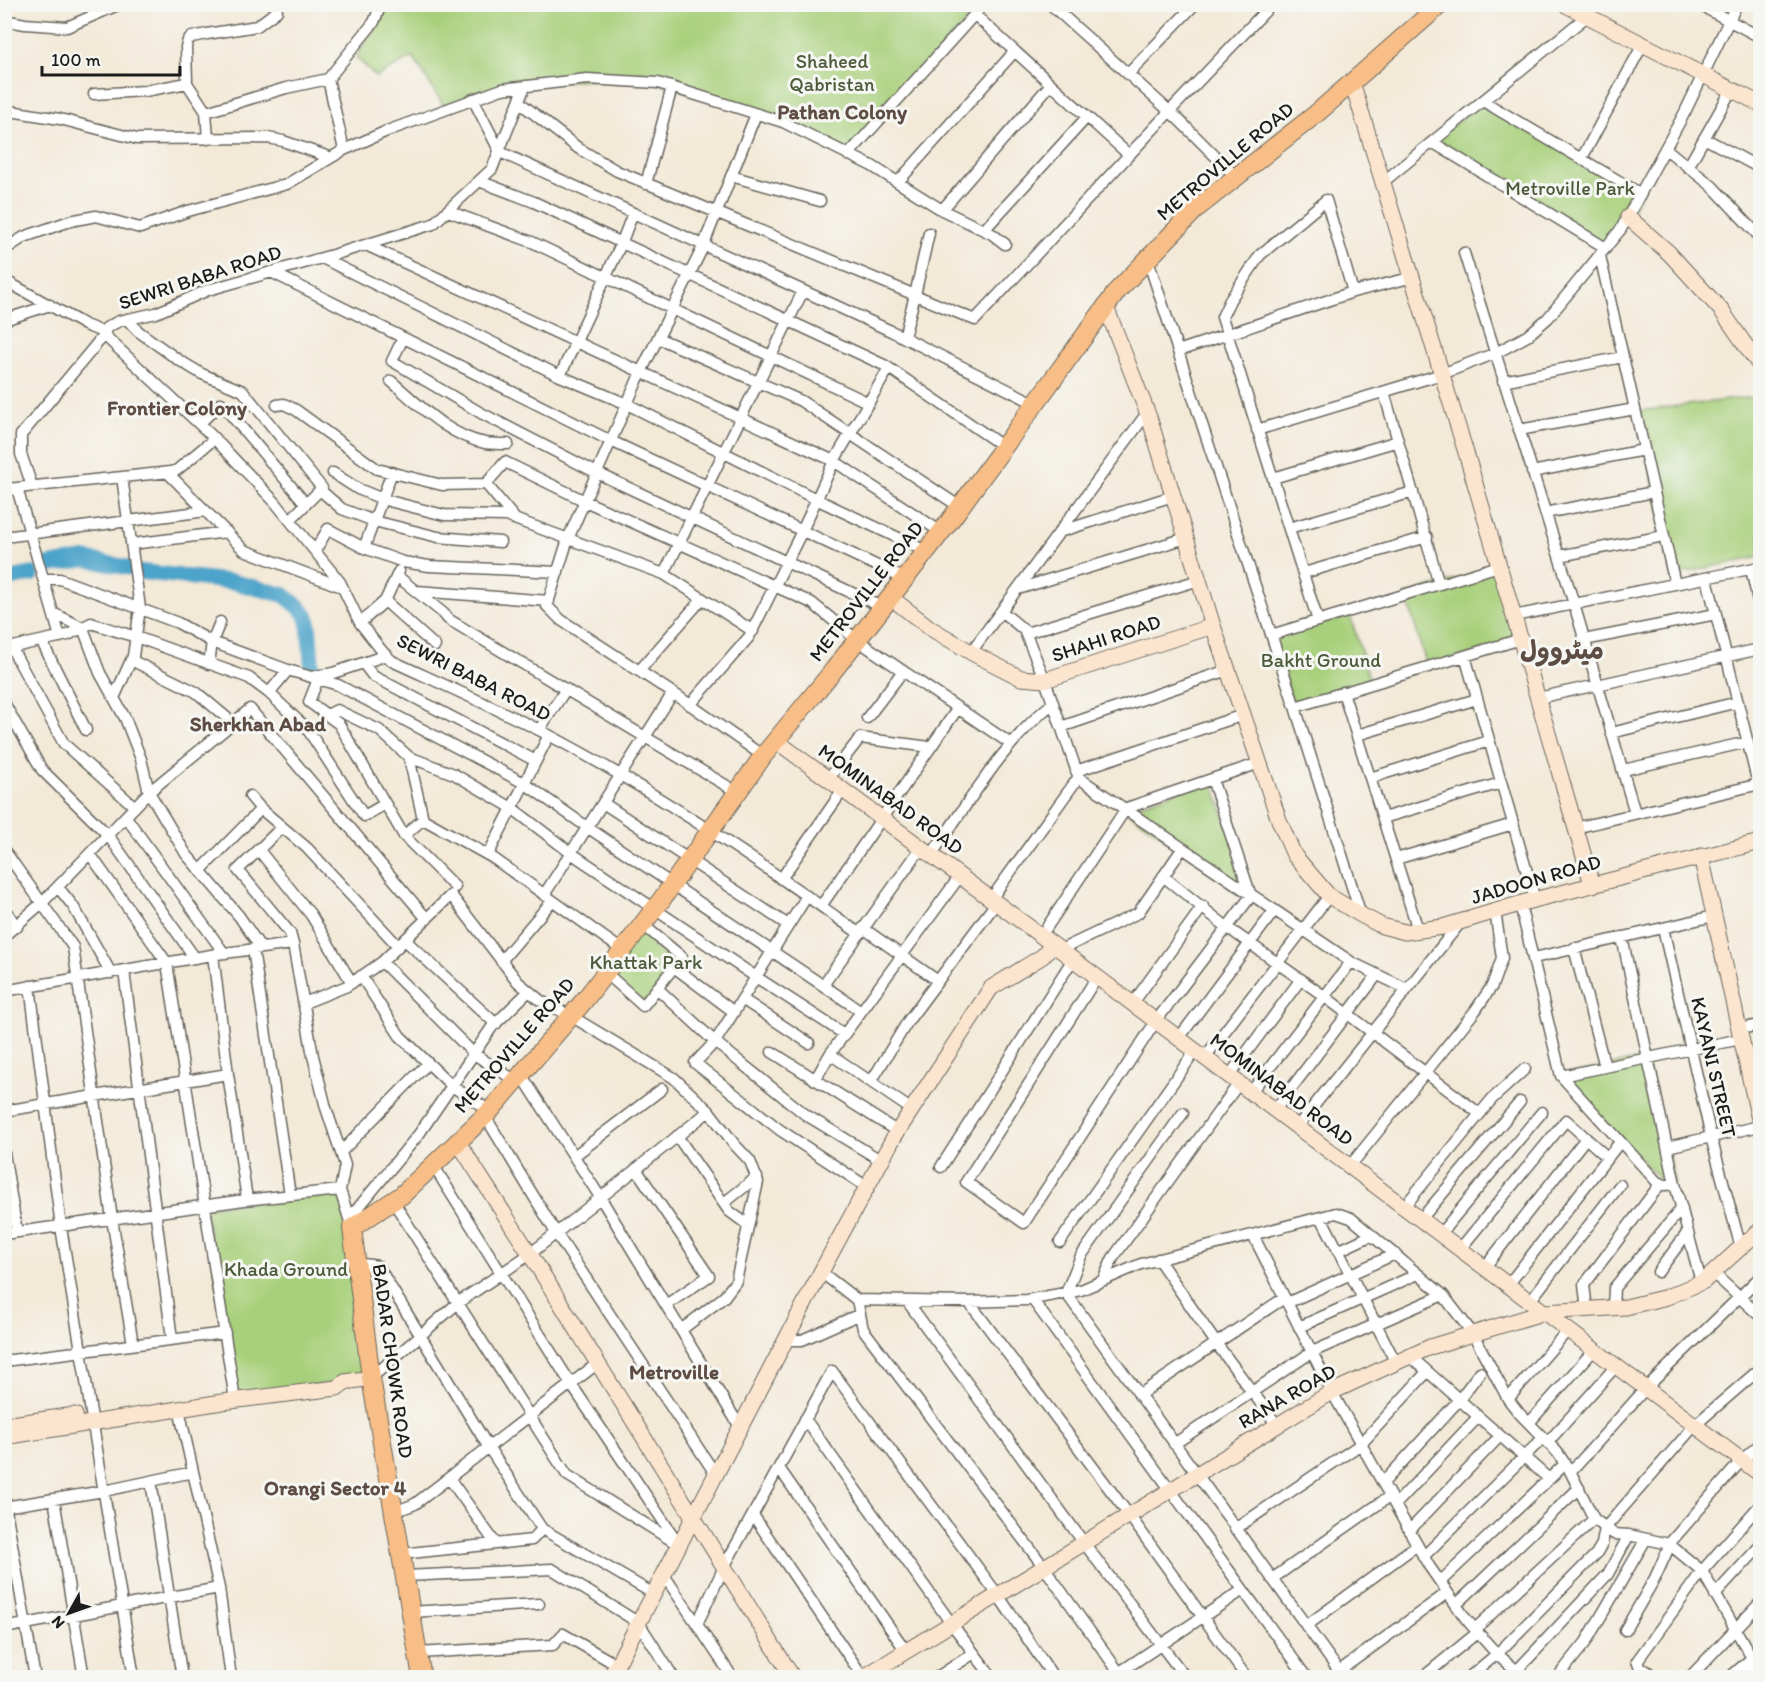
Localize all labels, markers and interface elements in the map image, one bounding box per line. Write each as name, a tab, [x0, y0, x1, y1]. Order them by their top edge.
scale bar	[42, 39, 180, 77]
text: 100 m	[51, 49, 101, 71]
park label: Shaheed Qabristan	[789, 49, 875, 96]
street label: METROVILLE ROAD	[1152, 97, 1298, 225]
district label: Pathan Colony	[777, 99, 908, 125]
park label: Metroville Park	[1505, 176, 1636, 200]
street label: SEWRI BABA ROAD	[116, 239, 284, 315]
district label: Frontier Colony	[107, 395, 247, 421]
street label: METROVILLE ROAD	[804, 516, 928, 666]
street label: SHAHI ROAD	[1048, 609, 1164, 667]
street label: SEWRI BABA ROAD	[393, 628, 555, 726]
district label: میٹروول	[1520, 634, 1604, 667]
park label: Bakht Ground	[1261, 648, 1381, 672]
district label: Sherkhan Abad	[190, 711, 327, 736]
street label: MOMINABAD ROAD	[814, 738, 968, 860]
street label: JADOON ROAD	[1468, 849, 1604, 909]
park label: Khattak Park	[590, 950, 703, 974]
street label: METROVILLE ROAD	[449, 972, 579, 1118]
street label: KAYANI STREET	[1686, 994, 1742, 1140]
street label: MOMINABAD ROAD	[1206, 1027, 1358, 1151]
park label: Khada Ground	[224, 1257, 348, 1281]
street label: BADAR CHOWK ROAD	[367, 1262, 419, 1460]
street label: RANA ROAD	[1234, 1358, 1340, 1434]
district label: Metroville	[629, 1359, 719, 1384]
district label: Orangi Sector 4	[264, 1475, 407, 1501]
north arrow	[39, 1583, 99, 1643]
text: N	[47, 1612, 69, 1633]

